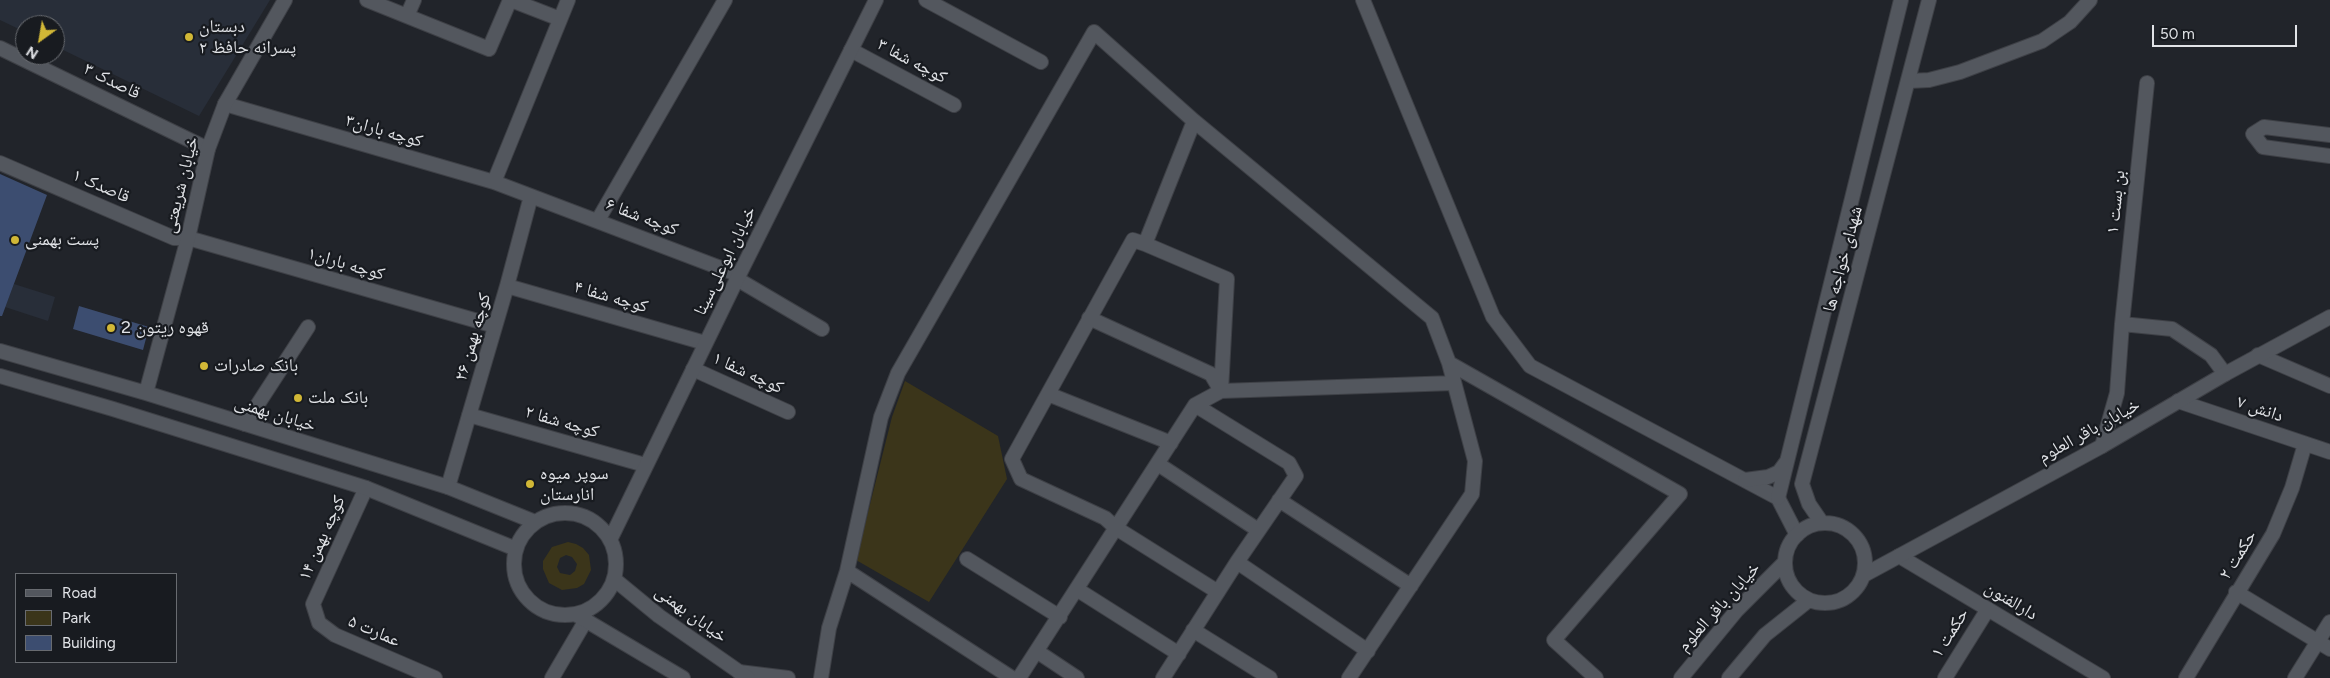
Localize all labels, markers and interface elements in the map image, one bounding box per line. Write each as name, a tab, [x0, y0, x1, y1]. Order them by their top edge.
north arrow	[15, 15, 65, 65]
scale bar	[2155, 15, 2300, 47]
place label: دبستان پسرانه حافظ ۲	[199, 16, 296, 58]
text: 50 m	[2160, 25, 2195, 43]
marker: دبستان پسرانه حافظ ۲	[183, 31, 195, 43]
street label: کوچه شفا ۳	[873, 34, 951, 88]
text: N	[23, 42, 41, 62]
street label: قاصدک ۳	[80, 58, 144, 104]
street label: کوچه باران۳	[343, 110, 425, 152]
street label: خیابان شریعتی	[159, 135, 203, 235]
street label: قاصدک ۱	[69, 164, 133, 208]
street label: بن بست ۱	[2102, 169, 2130, 235]
street label: کوچه شفا ۶	[603, 193, 681, 241]
street label: خیابان ابوعلی‌سینا	[689, 203, 761, 319]
street label: شهدای خواجه ها	[1818, 204, 1868, 314]
place label: پست بهمنی	[25, 229, 99, 251]
marker: پست بهمنی	[9, 234, 21, 246]
street label: کوچه باران۱	[305, 243, 387, 285]
street label: کوچه شفا ۴	[572, 276, 650, 318]
street label: کوچه بهمن ۲۶	[450, 291, 496, 383]
place label: قهوه ریتون 2	[121, 317, 209, 339]
marker: قهوه ریتون 2	[105, 322, 117, 334]
street label: کوچه شفا ۱	[709, 347, 787, 399]
place label: بانک صادرات	[214, 355, 298, 377]
marker: بانک صادرات	[198, 360, 210, 372]
place label: بانک ملت	[308, 387, 368, 409]
street label: خیابان بهمنی	[232, 391, 318, 437]
street label: دانش ۷	[2234, 391, 2286, 427]
marker: بانک ملت	[292, 392, 304, 404]
street label: خیابان باقر العلوم	[2034, 394, 2144, 468]
street label: کوچه شفا ۲	[523, 401, 601, 443]
place label: سوپر میوه انارستان	[540, 463, 609, 506]
marker: سوپر میوه انارستان	[524, 478, 536, 490]
street label: کوچه بهمن ۱۴	[294, 492, 350, 584]
street label: حکمت ۲	[2214, 526, 2262, 584]
street label: خیابان باقر العلوم	[1673, 558, 1765, 656]
legend	[15, 573, 178, 663]
street label: دارالفنون	[1981, 577, 2041, 625]
street label: خیابان بهمنی	[651, 581, 731, 647]
text: Road	[62, 584, 97, 602]
street label: حکمت ۱	[1926, 604, 1974, 662]
text: Park	[62, 609, 91, 627]
street label: عمارت ۵	[345, 610, 403, 652]
text: Building	[62, 634, 116, 652]

